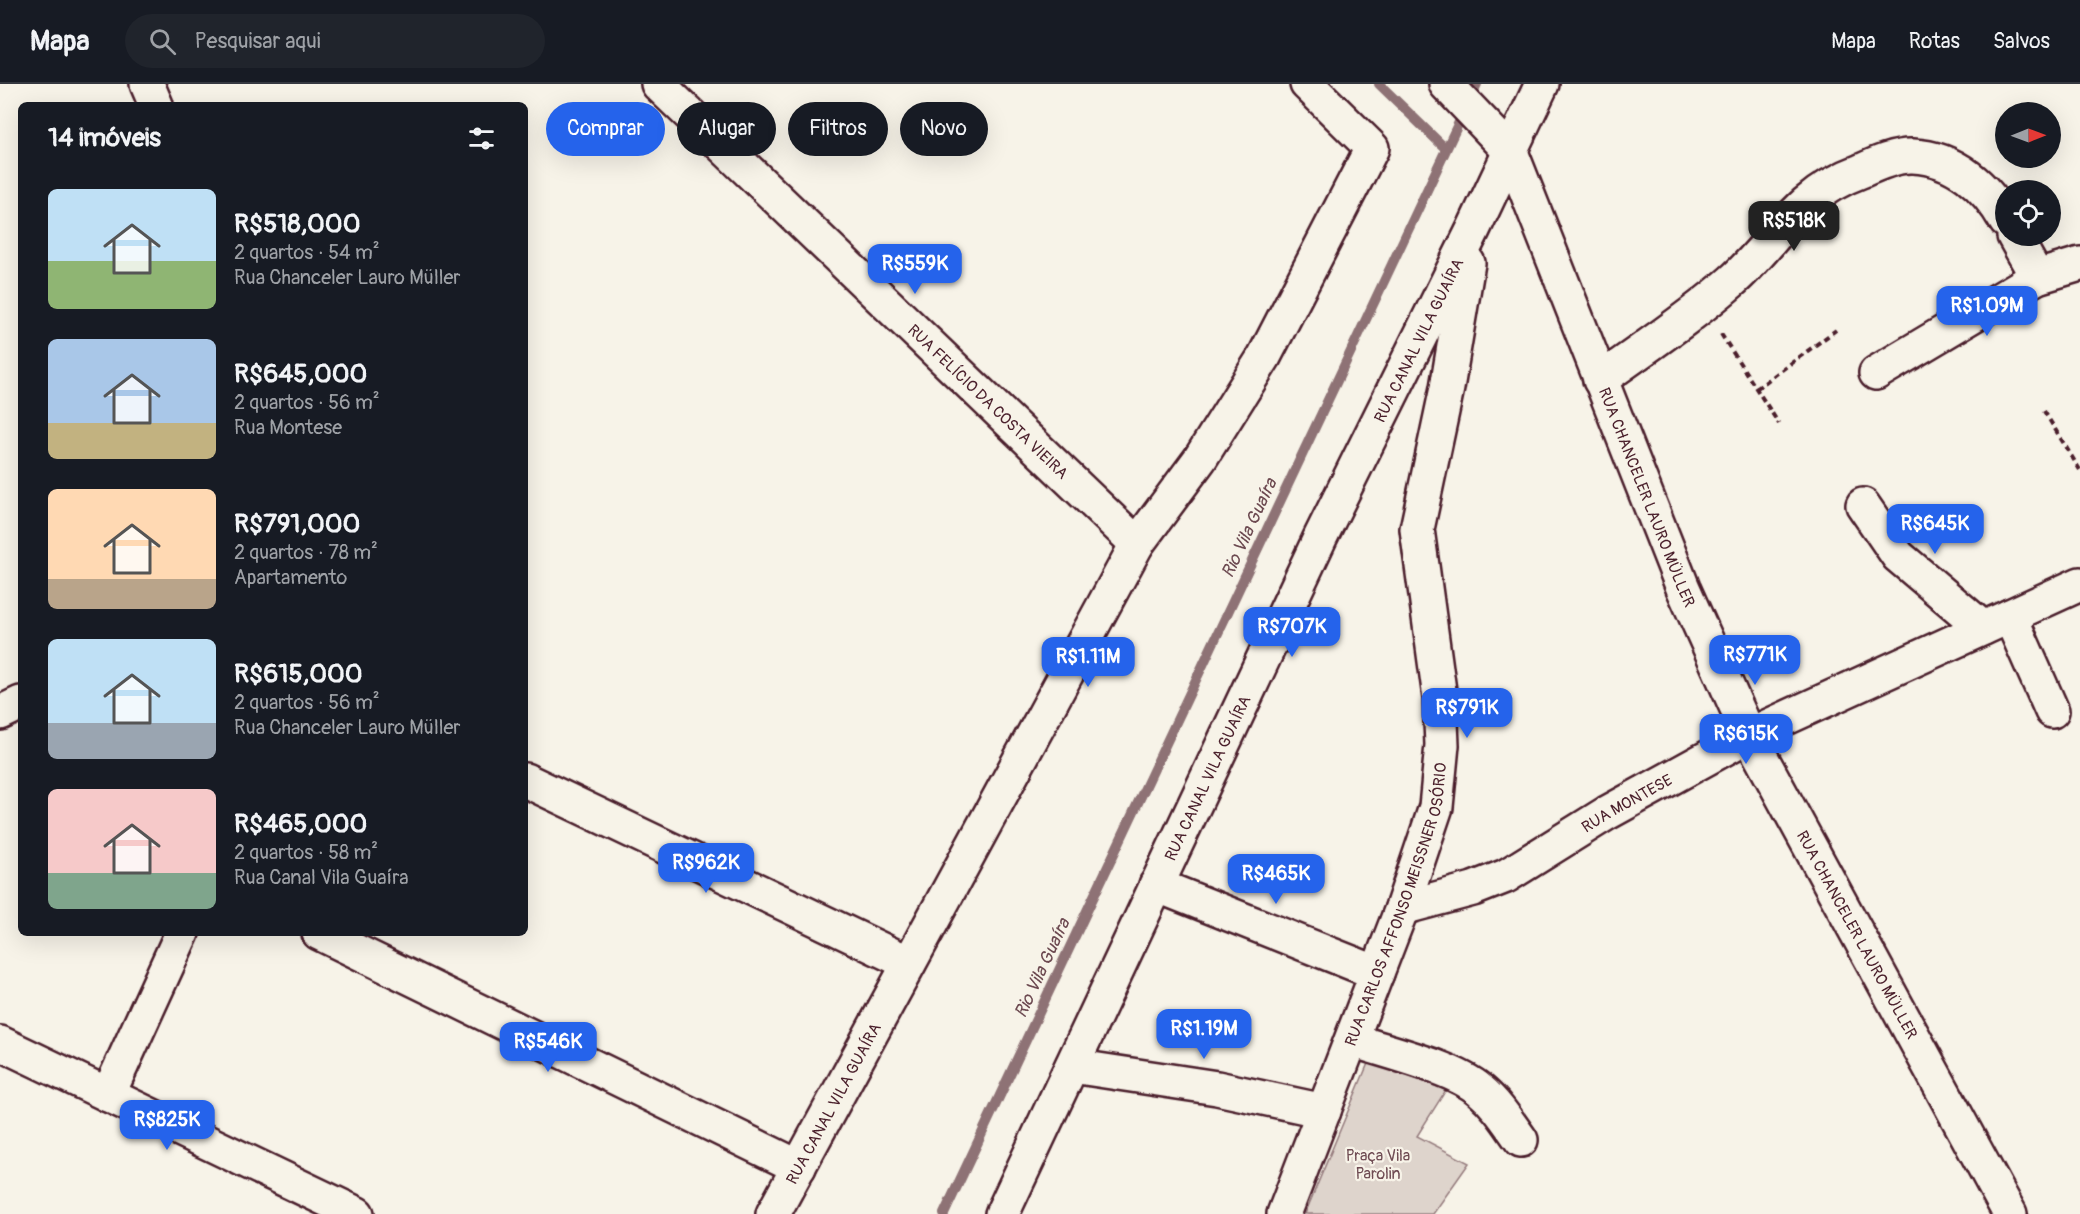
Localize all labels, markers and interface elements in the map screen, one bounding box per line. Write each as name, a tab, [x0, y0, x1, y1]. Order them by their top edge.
search box	[125, 14, 545, 68]
text: Mapa	[30, 24, 89, 59]
icon: search	[146, 25, 179, 58]
text: Pesquisar aqui	[194, 27, 321, 55]
text: Mapa	[1831, 28, 1876, 55]
text: Rotas	[1909, 28, 1960, 55]
text: Salvos	[1993, 28, 2050, 55]
chip: Comprar	[546, 102, 665, 156]
chip: Alugar	[677, 102, 776, 156]
chip: Filtros	[788, 102, 888, 156]
chip: Novo	[900, 102, 988, 156]
north arrow	[1995, 102, 2061, 168]
map controls	[1995, 102, 2061, 246]
text: 14 imóveis	[48, 122, 161, 154]
icon: filters	[465, 122, 498, 155]
button: locate	[1995, 180, 2061, 246]
pin: R$518K	[1745, 201, 1843, 252]
text: R$518,000	[234, 208, 360, 240]
text: R$518K	[1762, 208, 1826, 233]
icon: home	[96, 213, 168, 285]
text: 2 quartos · 54 m²	[234, 240, 380, 265]
pin: R$559K	[866, 244, 964, 295]
text: R$559K	[882, 251, 948, 276]
street label: RUA CANAL VILA GUAÍRA	[1370, 255, 1468, 426]
text: Rua Chanceler Lauro Müller	[234, 265, 460, 290]
pin: R$1.09M	[1932, 286, 2042, 337]
text: R$1.09M	[1951, 293, 2023, 318]
street label: RUA FELÍCIO DA COSTA VIEIRA	[903, 320, 1072, 484]
text: R$645,000	[234, 358, 367, 390]
icon: home	[96, 363, 168, 435]
street label: RUA CHANCELER LAURO MÜLLER	[1594, 385, 1699, 610]
text: 2 quartos · 56 m²	[234, 390, 380, 415]
text: Rua Montese	[234, 415, 342, 440]
water label: Rio Vila Guaíra	[1216, 473, 1283, 582]
pin: R$645K	[1886, 504, 1984, 555]
text: R$791,000	[234, 508, 360, 540]
text: R$645K	[1901, 511, 1969, 536]
icon: home	[96, 513, 168, 585]
text: 2 quartos · 78 m²	[234, 540, 378, 565]
text: Apartamento	[234, 565, 347, 590]
pin: R$707K	[1243, 607, 1341, 658]
text: R$707K	[1257, 614, 1327, 639]
pin: R$771K	[1706, 635, 1804, 686]
pin: R$1.11M	[1033, 637, 1143, 688]
text: R$771K	[1723, 642, 1787, 667]
text: R$1.11M	[1056, 644, 1120, 669]
text: R$615,000	[234, 658, 362, 690]
icon: home	[96, 663, 168, 735]
pin: R$791K	[1418, 688, 1516, 739]
text: 2 quartos · 56 m²	[234, 690, 380, 715]
street label: RUA CANAL VILA GUAÍRA	[1161, 692, 1256, 864]
text: R$791K	[1435, 695, 1499, 720]
pin: R$615K	[1697, 714, 1795, 765]
text: Rua Chanceler Lauro Müller	[234, 715, 460, 740]
text: R$615K	[1714, 721, 1778, 746]
street label: RUA CARLOS AFFONSO MEISSNER OSÓRIO	[1341, 762, 1451, 1049]
street label: RUA MONTESE	[1578, 770, 1676, 837]
text: R$465,000	[234, 808, 367, 840]
icon: home	[96, 813, 168, 885]
street label: RUA CHANCELER LAURO MÜLLER	[1792, 827, 1922, 1043]
text: 2 quartos · 58 m²	[234, 840, 378, 865]
pin: R$962K	[657, 843, 755, 894]
text: R$962K	[672, 850, 740, 875]
pin: R$465K	[1227, 854, 1325, 905]
text: R$465K	[1242, 861, 1310, 886]
text: Rua Canal Vila Guaíra	[234, 865, 409, 890]
water label: Rio Vila Guaíra	[1009, 913, 1076, 1022]
pin: R$1.19M	[1149, 1009, 1259, 1060]
text: R$1.19M	[1170, 1016, 1238, 1041]
street label: RUA CANAL VILA GUAÍRA	[782, 1020, 886, 1188]
pin: R$546K	[499, 1022, 597, 1073]
text: R$546K	[514, 1029, 582, 1054]
pin: R$825K	[118, 1100, 216, 1151]
text: R$825K	[134, 1107, 200, 1132]
park label: Praça Vila Parolin	[1346, 1146, 1410, 1184]

